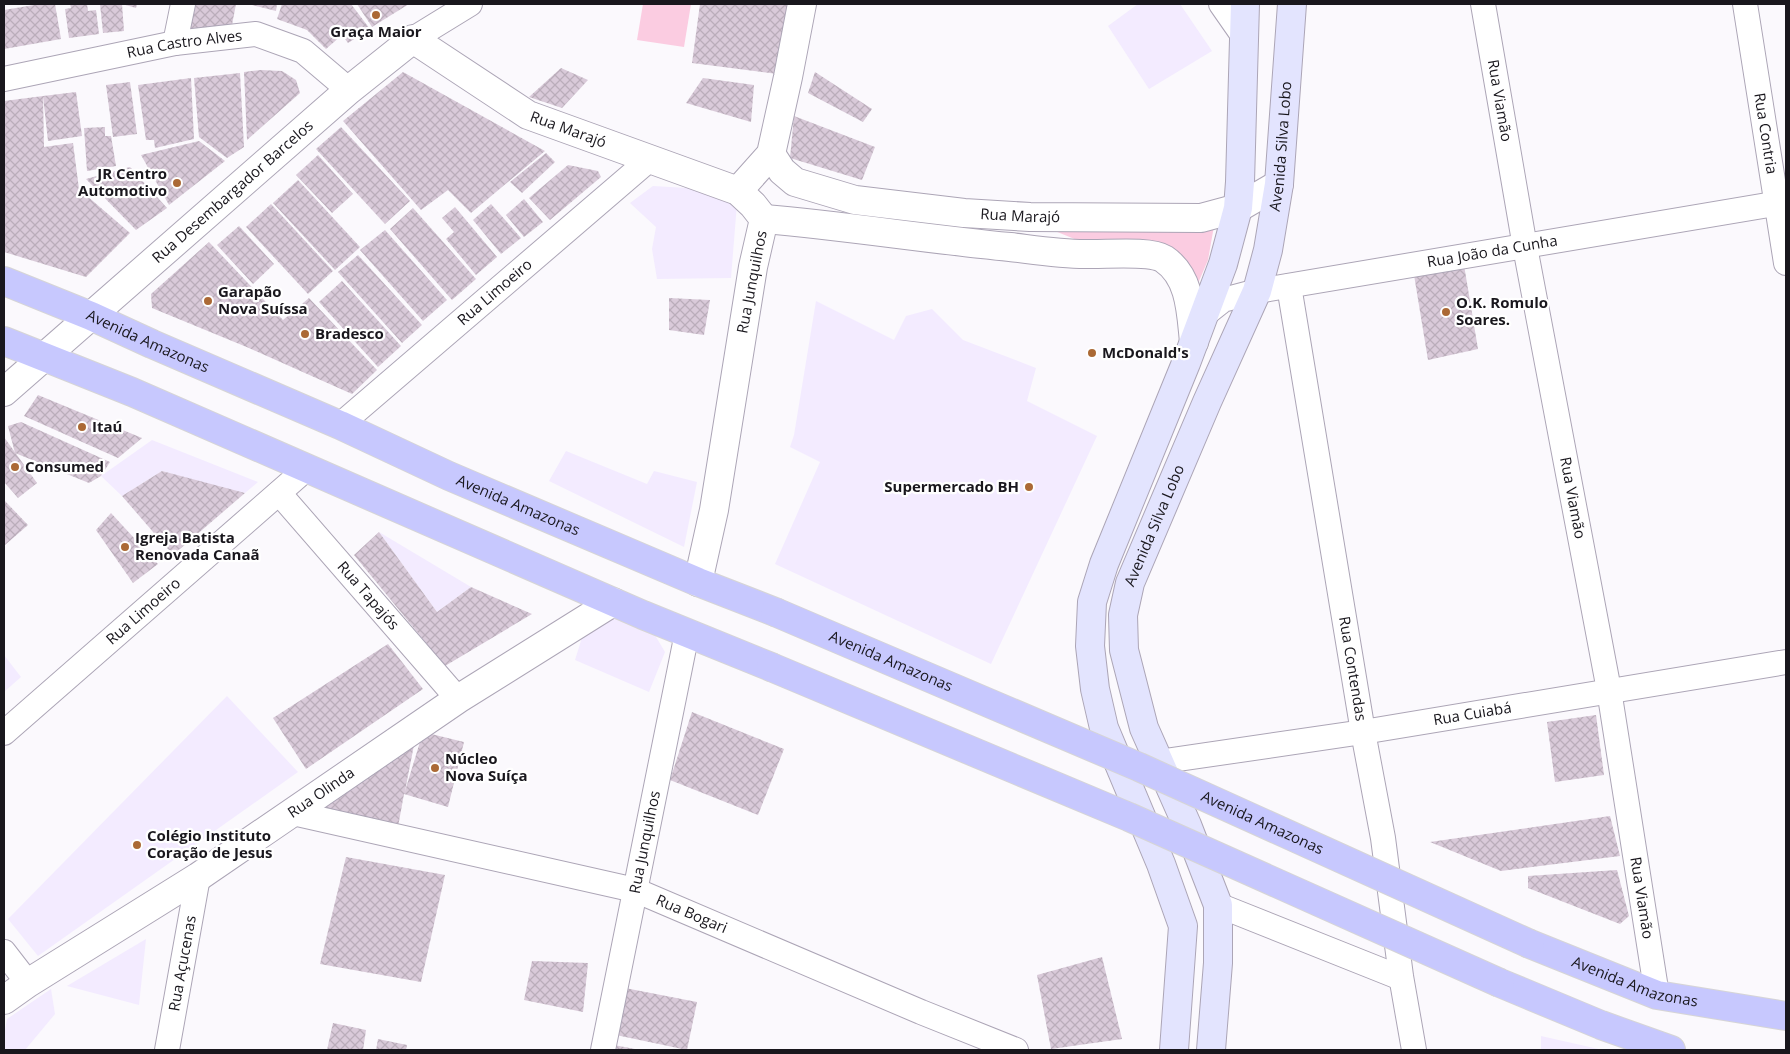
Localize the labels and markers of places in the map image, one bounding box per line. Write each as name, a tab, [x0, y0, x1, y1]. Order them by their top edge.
marker: Graça Maior	[370, 9, 382, 21]
place label: Graça Maior	[330, 21, 422, 41]
place label: JR Centro Automotivo	[78, 163, 167, 200]
marker: JR Centro Automotivo	[171, 177, 183, 189]
place label: Garapão Nova Suíssa	[218, 281, 308, 318]
place label: O.K. Romulo Soares.	[1456, 292, 1548, 329]
marker: Garapão Nova Suíssa	[202, 295, 214, 307]
marker: O.K. Romulo Soares.	[1440, 306, 1452, 318]
place label: Bradesco	[315, 323, 384, 343]
marker: Bradesco	[299, 328, 311, 340]
place label: McDonald's	[1102, 342, 1189, 362]
marker: McDonald's	[1086, 347, 1098, 359]
place label: Itaú	[92, 416, 122, 436]
marker: Itaú	[76, 421, 88, 433]
place label: Consumed	[25, 456, 104, 476]
marker: Consumed	[9, 461, 21, 473]
place label: Supermercado BH	[884, 476, 1019, 496]
marker: Supermercado BH	[1023, 481, 1035, 493]
place label: Igreja Batista Renovada Canaã	[135, 527, 260, 564]
marker: Igreja Batista Renovada Canaã	[119, 541, 131, 553]
place label: Núcleo Nova Suíça	[445, 748, 527, 785]
marker: Núcleo Nova Suíça	[429, 762, 441, 774]
place label: Colégio Instituto Coração de Jesus	[147, 825, 273, 862]
marker: Colégio Instituto Coração de Jesus	[131, 839, 143, 851]

